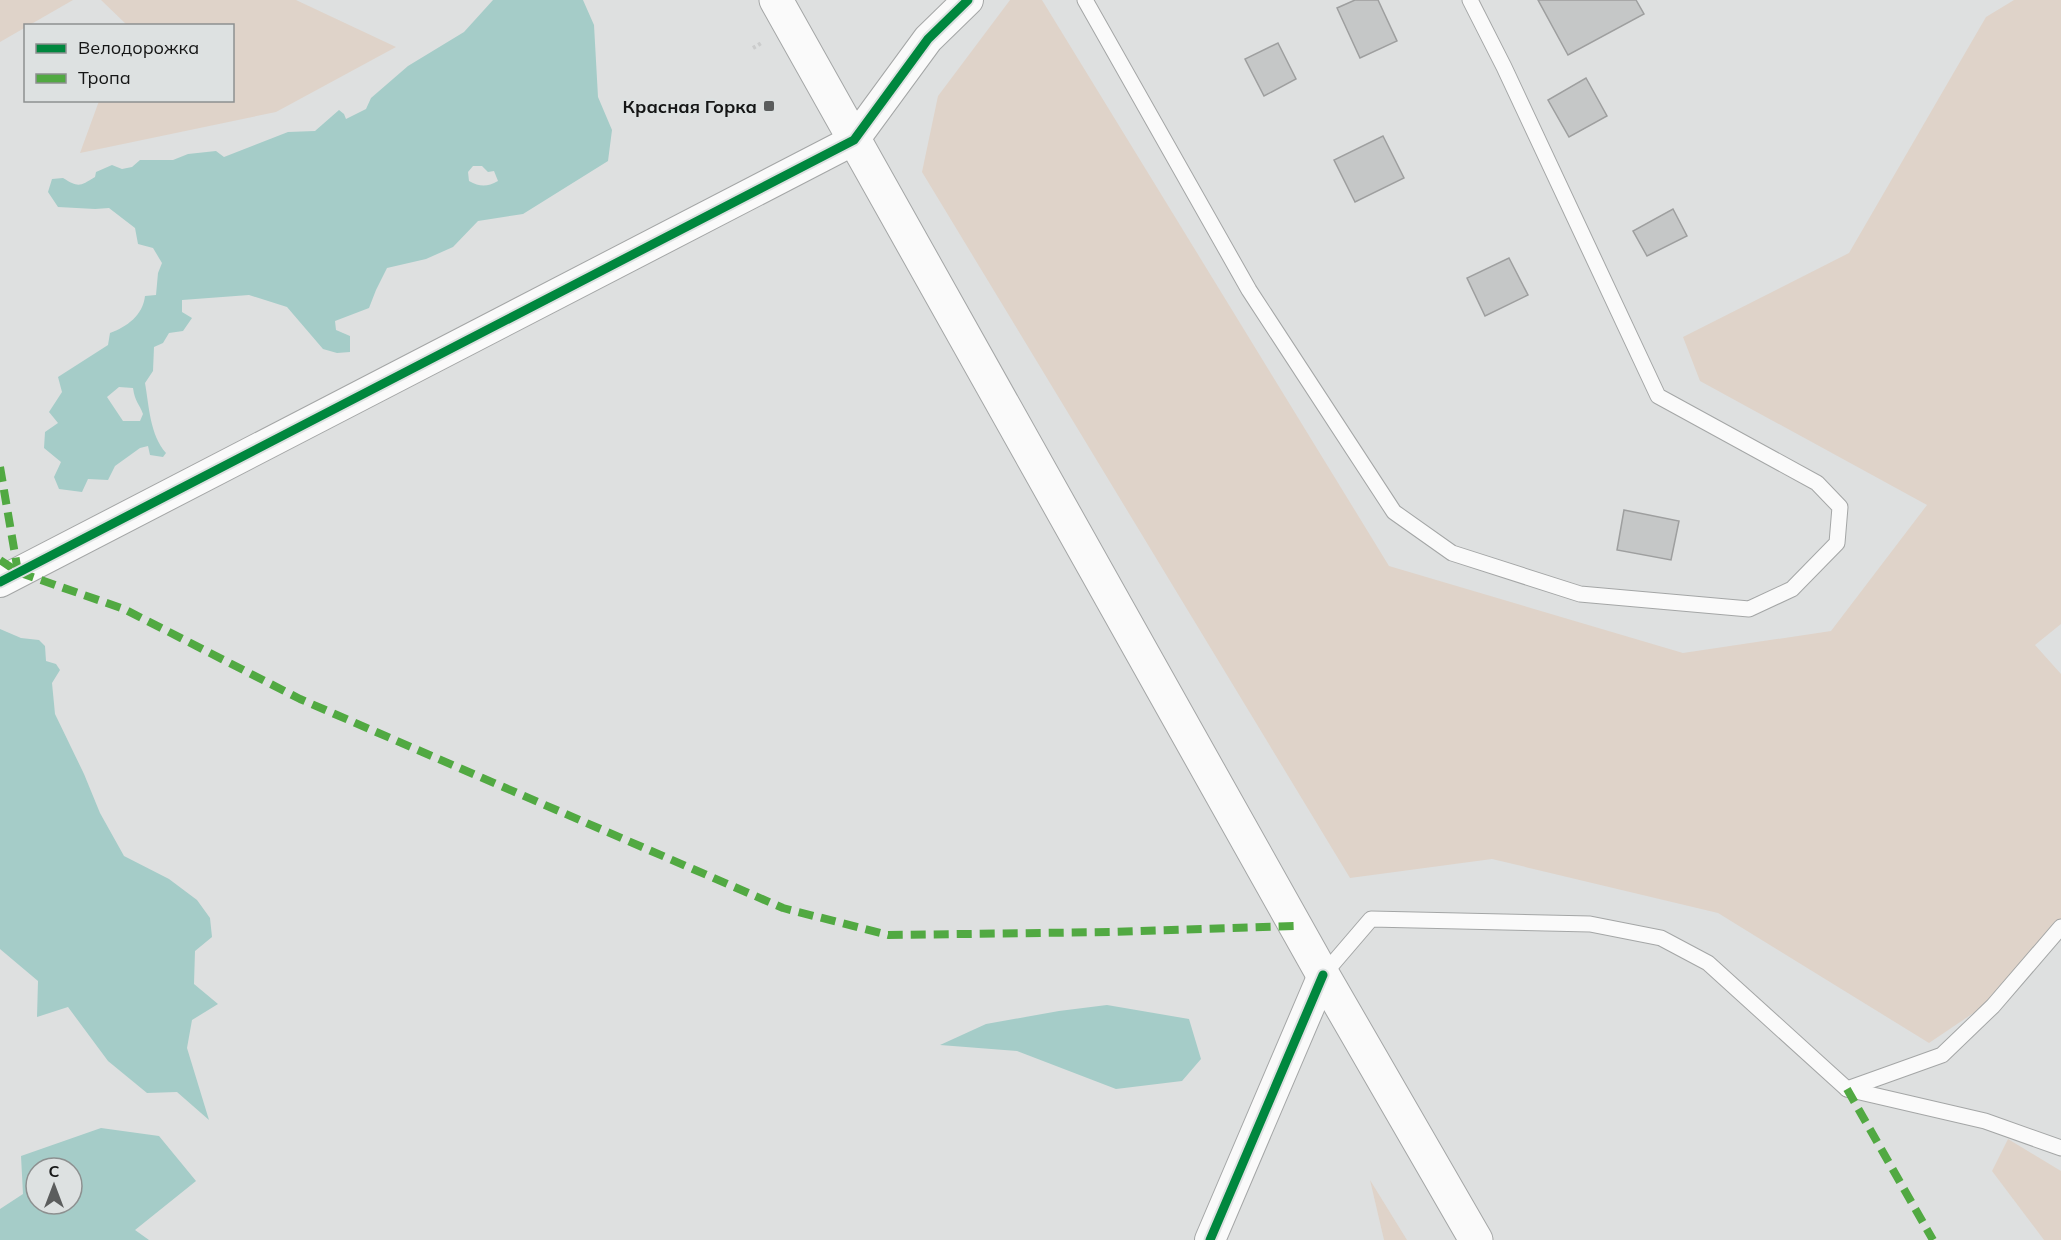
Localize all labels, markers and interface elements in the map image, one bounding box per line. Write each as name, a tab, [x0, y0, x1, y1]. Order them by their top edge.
legend	[24, 24, 234, 102]
text: Велодорожка	[78, 36, 199, 59]
text: Тропа	[78, 66, 131, 89]
place label: Красная Горка	[623, 95, 757, 118]
marker: Красная Горка	[762, 99, 776, 113]
north arrow	[24, 1156, 84, 1216]
text: С	[49, 1161, 60, 1181]

